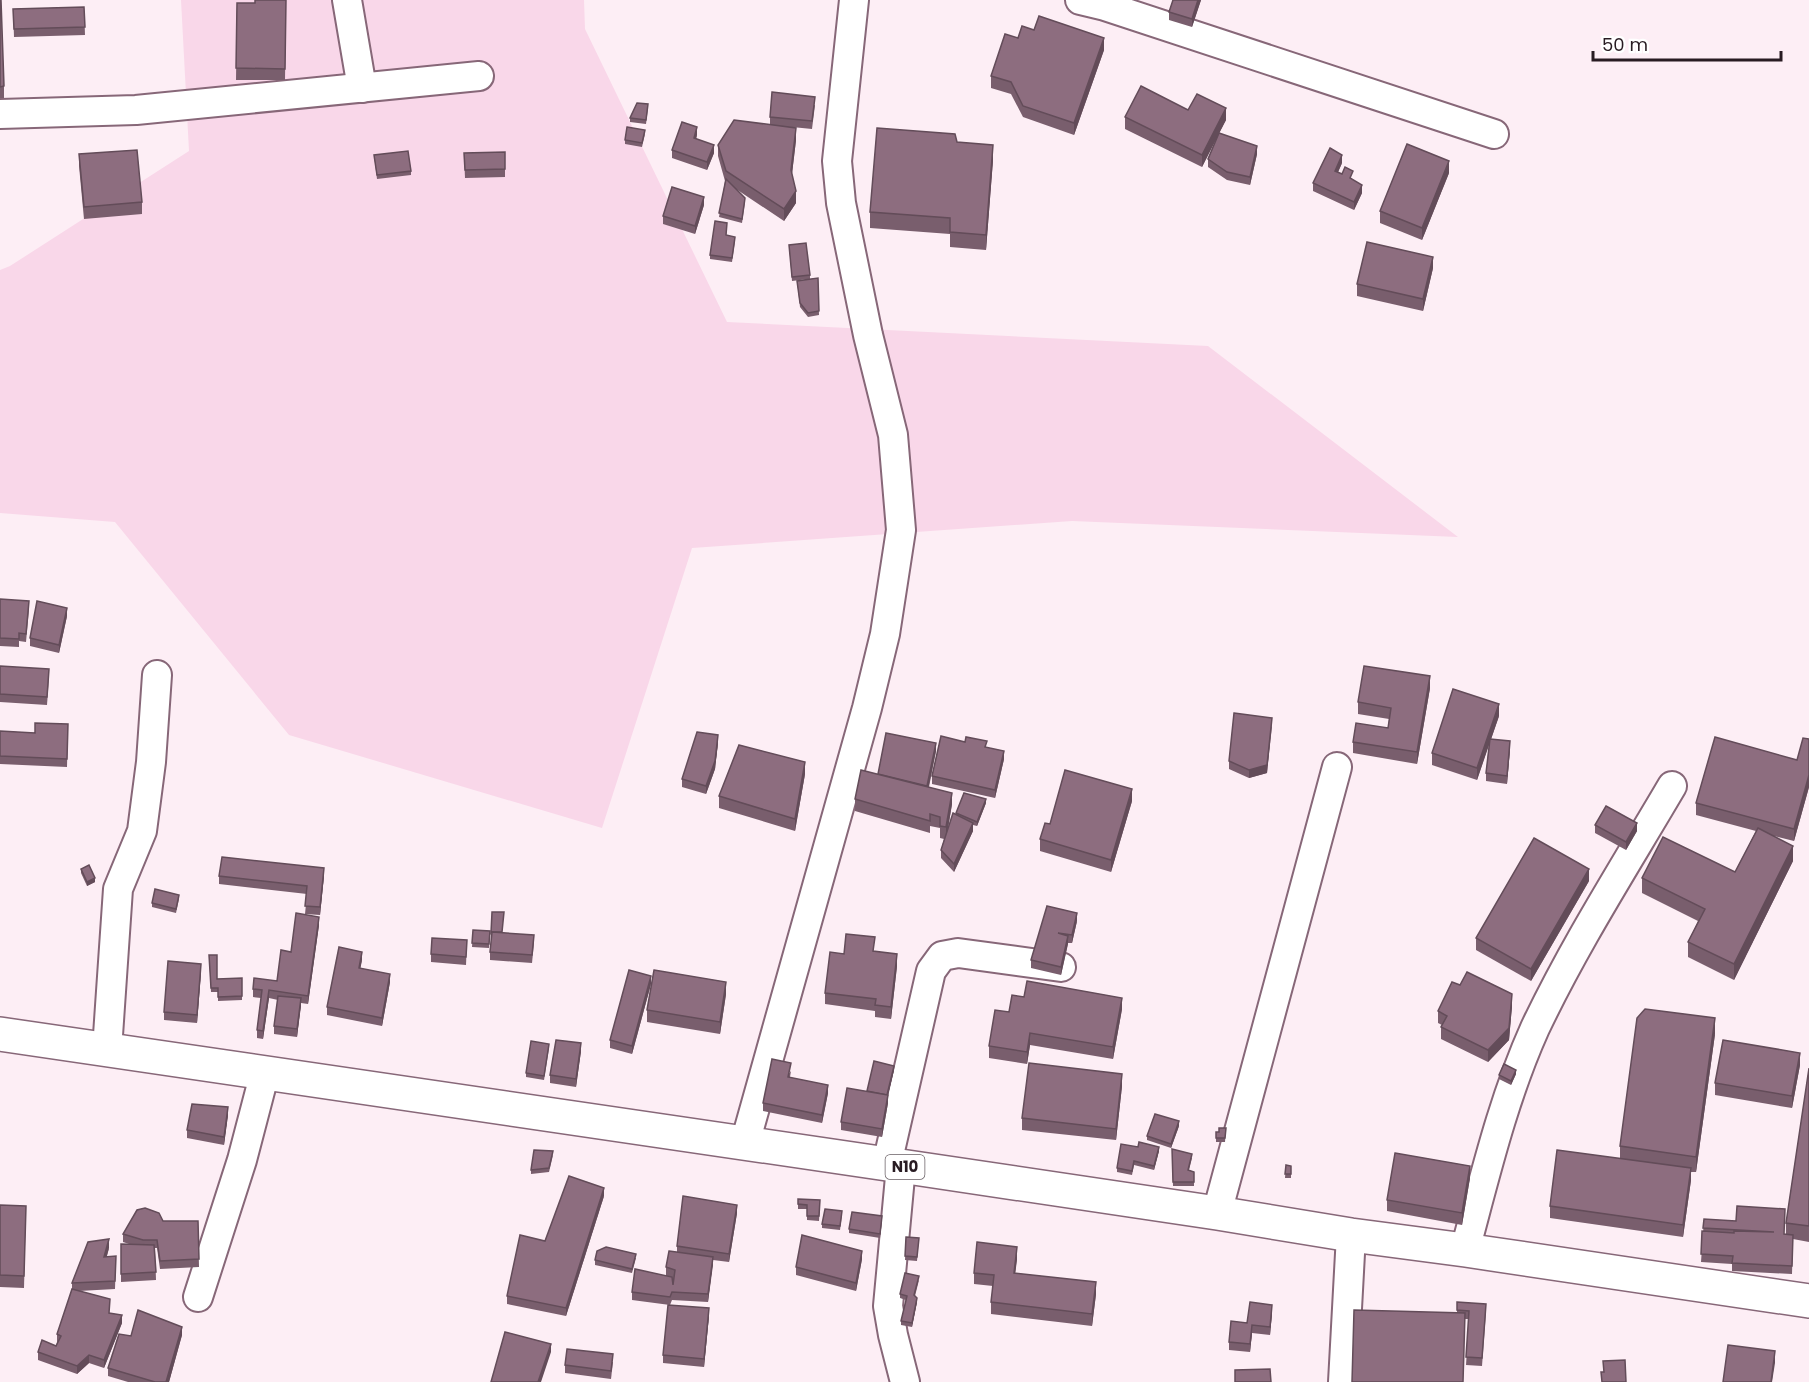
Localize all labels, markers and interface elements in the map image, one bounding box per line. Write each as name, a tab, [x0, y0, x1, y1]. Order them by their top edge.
scale bar	[1593, 24, 1780, 62]
text: 50 m	[1602, 32, 1648, 57]
road number: N10	[886, 1155, 924, 1179]

